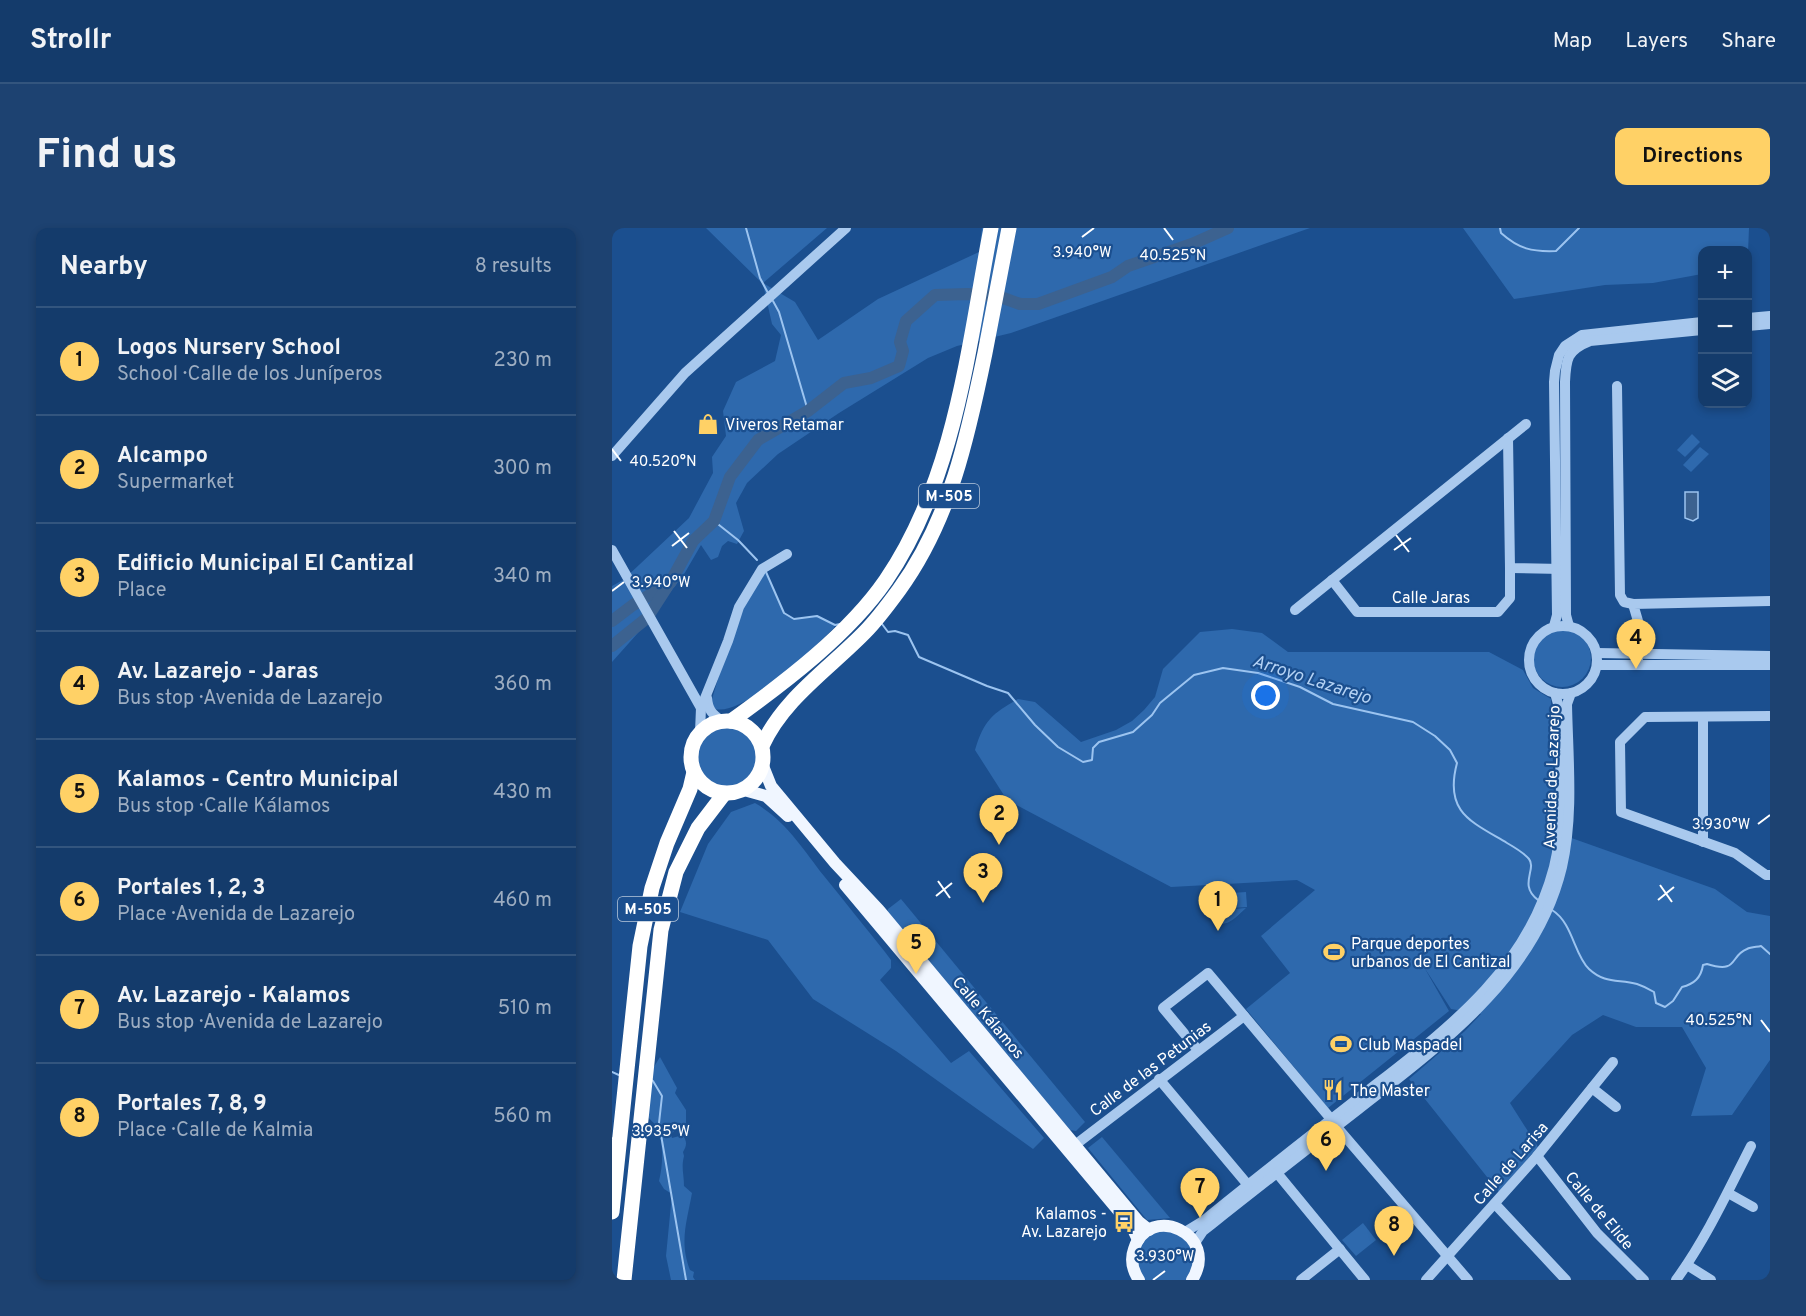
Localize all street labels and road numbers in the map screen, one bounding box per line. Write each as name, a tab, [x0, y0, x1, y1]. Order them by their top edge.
road number: M-505	[919, 484, 979, 508]
street label: Calle Jaras	[1392, 589, 1470, 609]
street label: Avenida de Lazarejo	[1540, 705, 1566, 849]
road number: M-505	[618, 897, 678, 921]
street label: Calle Kálamos	[947, 973, 1028, 1064]
street label: Calle de las Petunias	[1086, 1017, 1216, 1122]
street label: Calle de Larisa	[1470, 1118, 1553, 1210]
street label: Calle de Elide	[1560, 1168, 1637, 1255]

